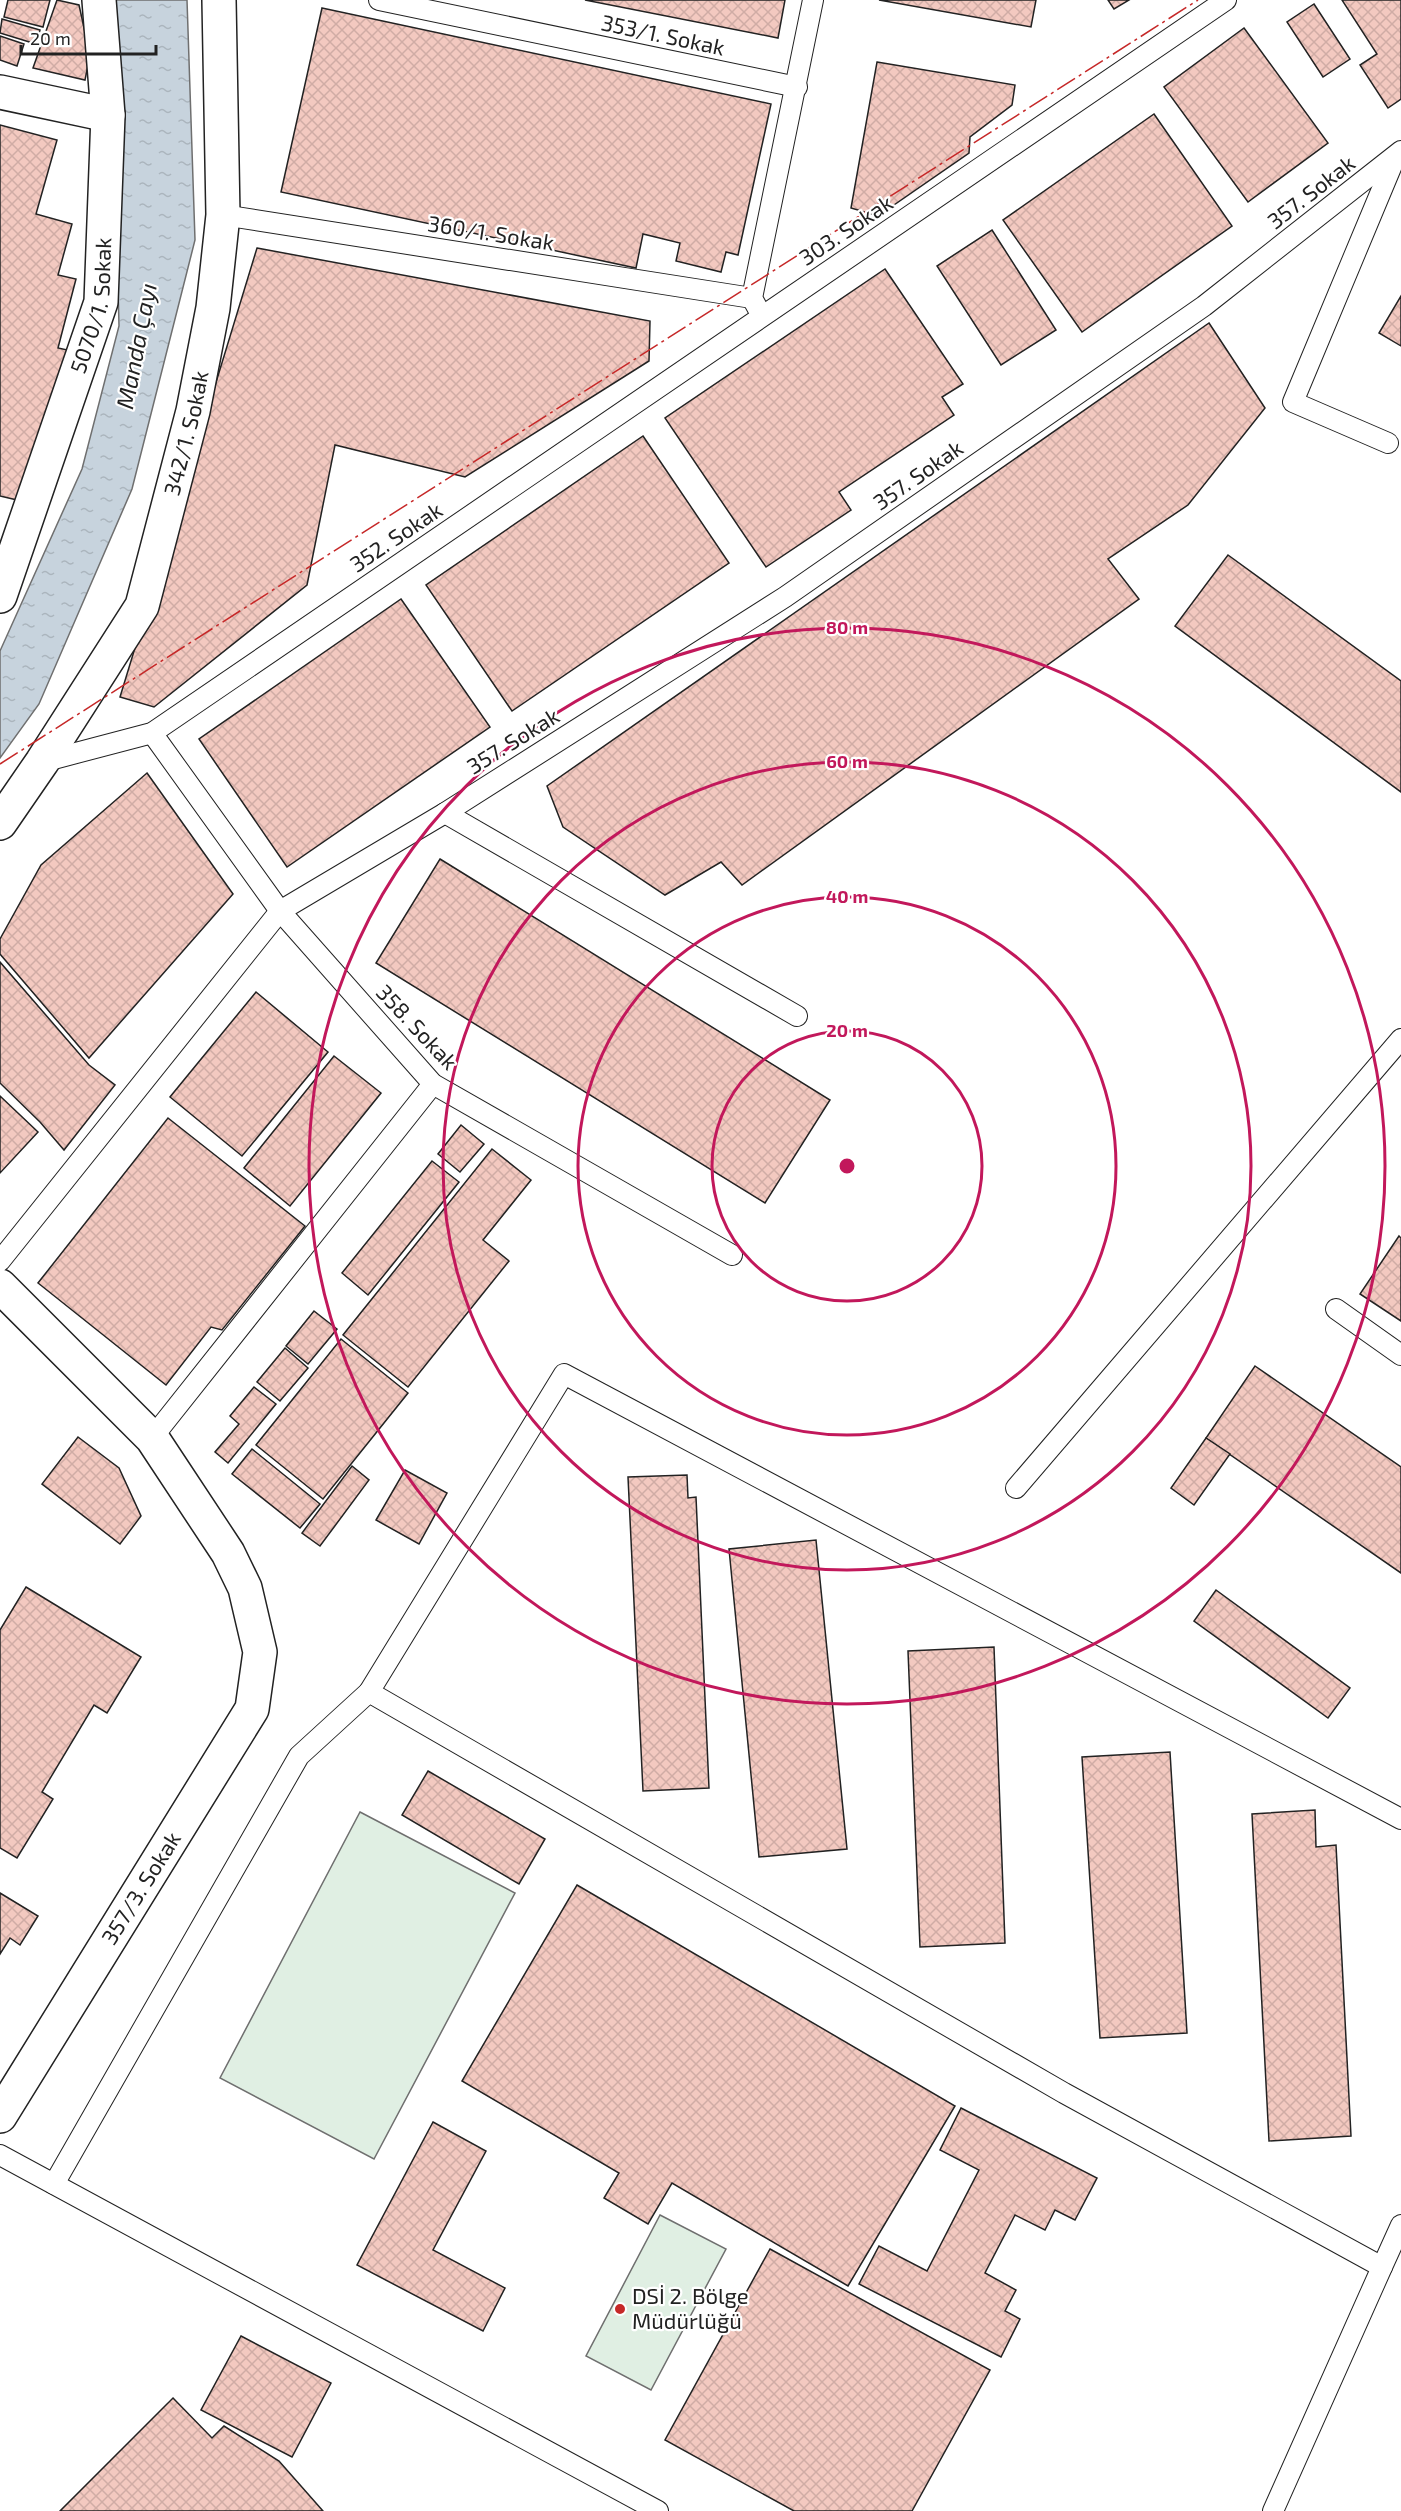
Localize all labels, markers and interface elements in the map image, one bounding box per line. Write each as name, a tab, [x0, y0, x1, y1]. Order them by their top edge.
street label: 353/1. Sokak	[599, 8, 727, 60]
scale bar	[21, 18, 156, 56]
text: 20 m	[30, 27, 71, 49]
street label: 357. Sokak	[1262, 149, 1359, 233]
street label: 303. Sokak	[794, 188, 897, 270]
street label: 360/1. Sokak	[426, 209, 556, 255]
street label: 5070/1. Sokak	[64, 237, 115, 376]
water label: Manda Çayı	[109, 280, 163, 411]
street label: 342/1. Sokak	[158, 368, 213, 498]
street label: 357. Sokak	[868, 434, 967, 515]
street label: 352. Sokak	[344, 496, 447, 576]
text: 80 m	[826, 616, 868, 638]
street label: 357. Sokak	[462, 702, 563, 779]
text: 60 m	[826, 750, 868, 772]
text: 40 m	[826, 885, 868, 907]
street label: 358. Sokak	[372, 978, 464, 1074]
text: 20 m	[826, 1019, 868, 1041]
centre of rings	[837, 1156, 857, 1176]
street label: 357/3. Sokak	[95, 1826, 185, 1949]
place label: DSİ 2. Bölge Müdürlüğü	[632, 2282, 749, 2333]
marker: DSİ 2. Bölge Müdürlüğü	[613, 2302, 627, 2316]

